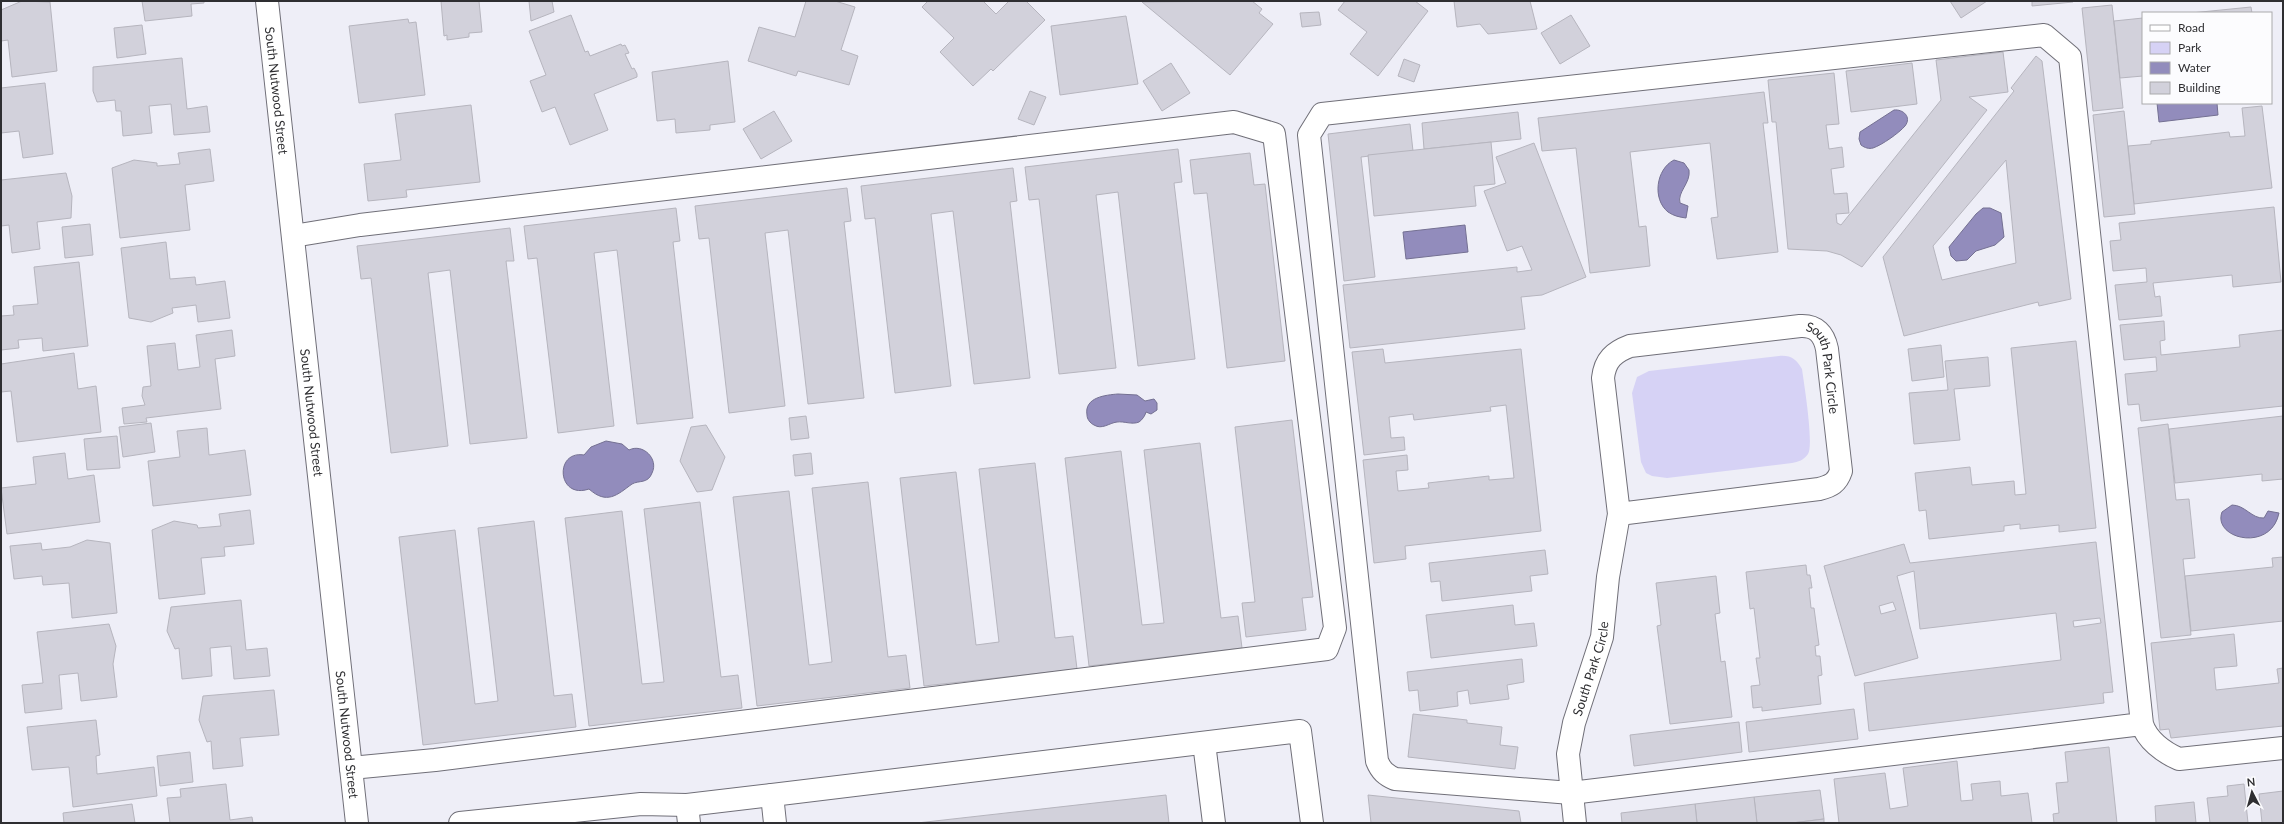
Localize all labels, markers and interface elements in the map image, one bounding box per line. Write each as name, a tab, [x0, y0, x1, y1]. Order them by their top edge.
legend	[2142, 12, 2272, 104]
text: Road	[2178, 20, 2205, 35]
street label: South Nutwood Street	[262, 26, 292, 155]
text: Park	[2178, 40, 2202, 55]
text: Water	[2178, 60, 2211, 75]
text: Building	[2178, 80, 2221, 95]
street label: South Park Circle	[1805, 318, 1842, 415]
street label: South Nutwood Street	[297, 348, 327, 478]
street label: South Park Circle	[1569, 620, 1612, 718]
street label: South Nutwood Street	[332, 670, 362, 800]
north arrow	[2232, 772, 2272, 812]
text: N	[2246, 775, 2256, 788]

